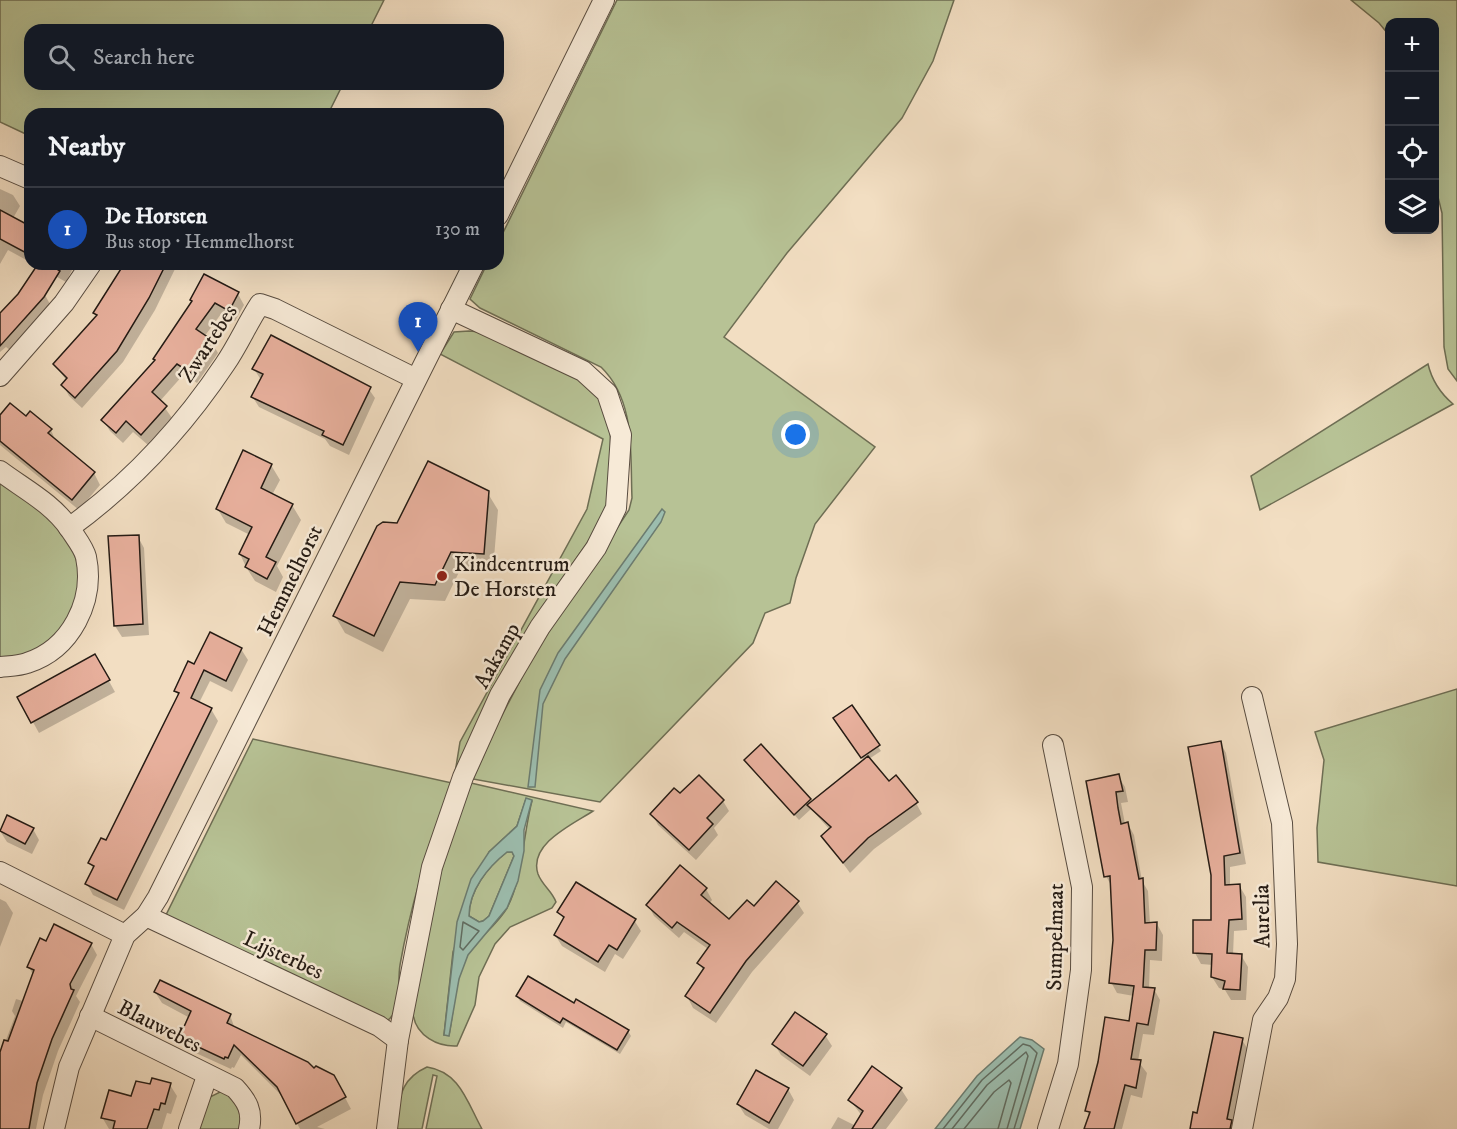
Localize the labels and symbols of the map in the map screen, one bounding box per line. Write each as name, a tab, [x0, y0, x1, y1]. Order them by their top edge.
street label: Zwartebes	[173, 300, 244, 388]
pin: 1	[398, 302, 438, 352]
your location	[781, 420, 810, 449]
street label: Hemmelhorst	[252, 521, 329, 641]
place label: Kindcentrum De Horsten	[454, 551, 570, 603]
marker: Kindcentrum De Horsten	[435, 569, 449, 583]
street label: Aakamp	[468, 618, 526, 693]
street label: Sumpelmaat	[1041, 883, 1070, 991]
street label: Aurelia	[1248, 883, 1277, 948]
street label: Lijsterbes	[239, 925, 328, 986]
street label: Blauwebes	[113, 994, 206, 1059]

